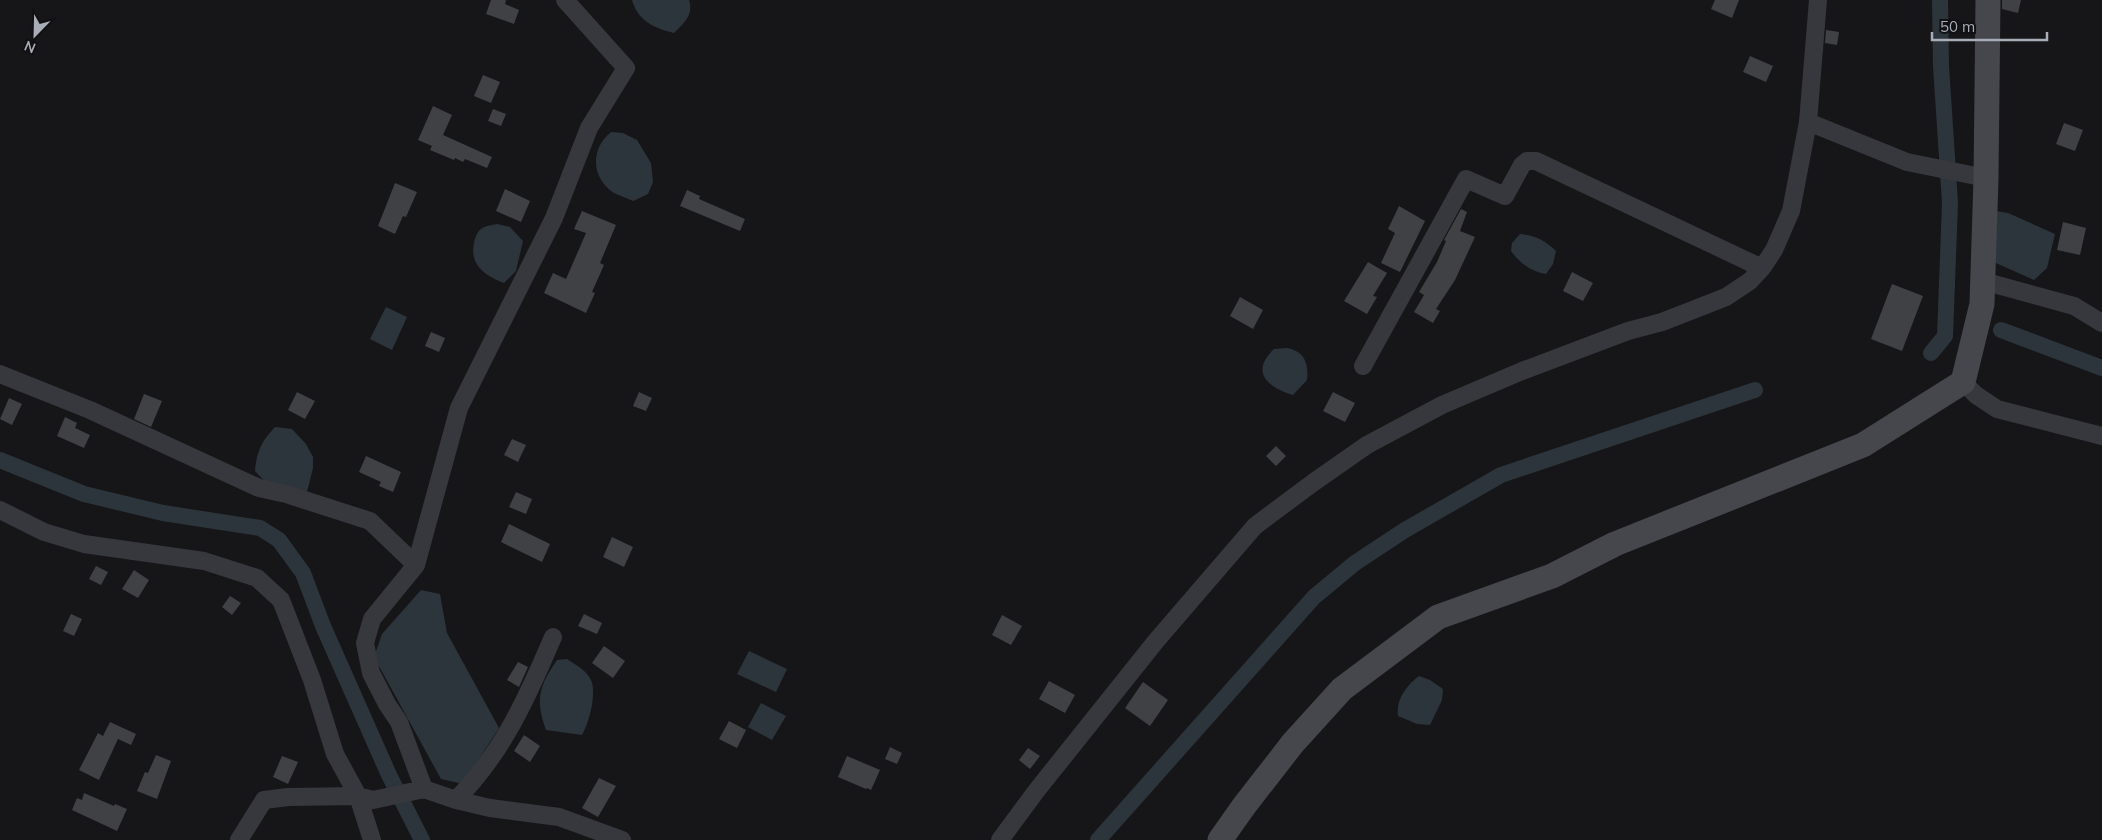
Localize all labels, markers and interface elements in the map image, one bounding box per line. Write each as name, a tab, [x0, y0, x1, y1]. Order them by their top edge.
north arrow	[10, 10, 60, 60]
scale bar	[1932, 10, 2047, 42]
text: 50 m	[1940, 17, 1975, 36]
text: N	[22, 37, 38, 57]

